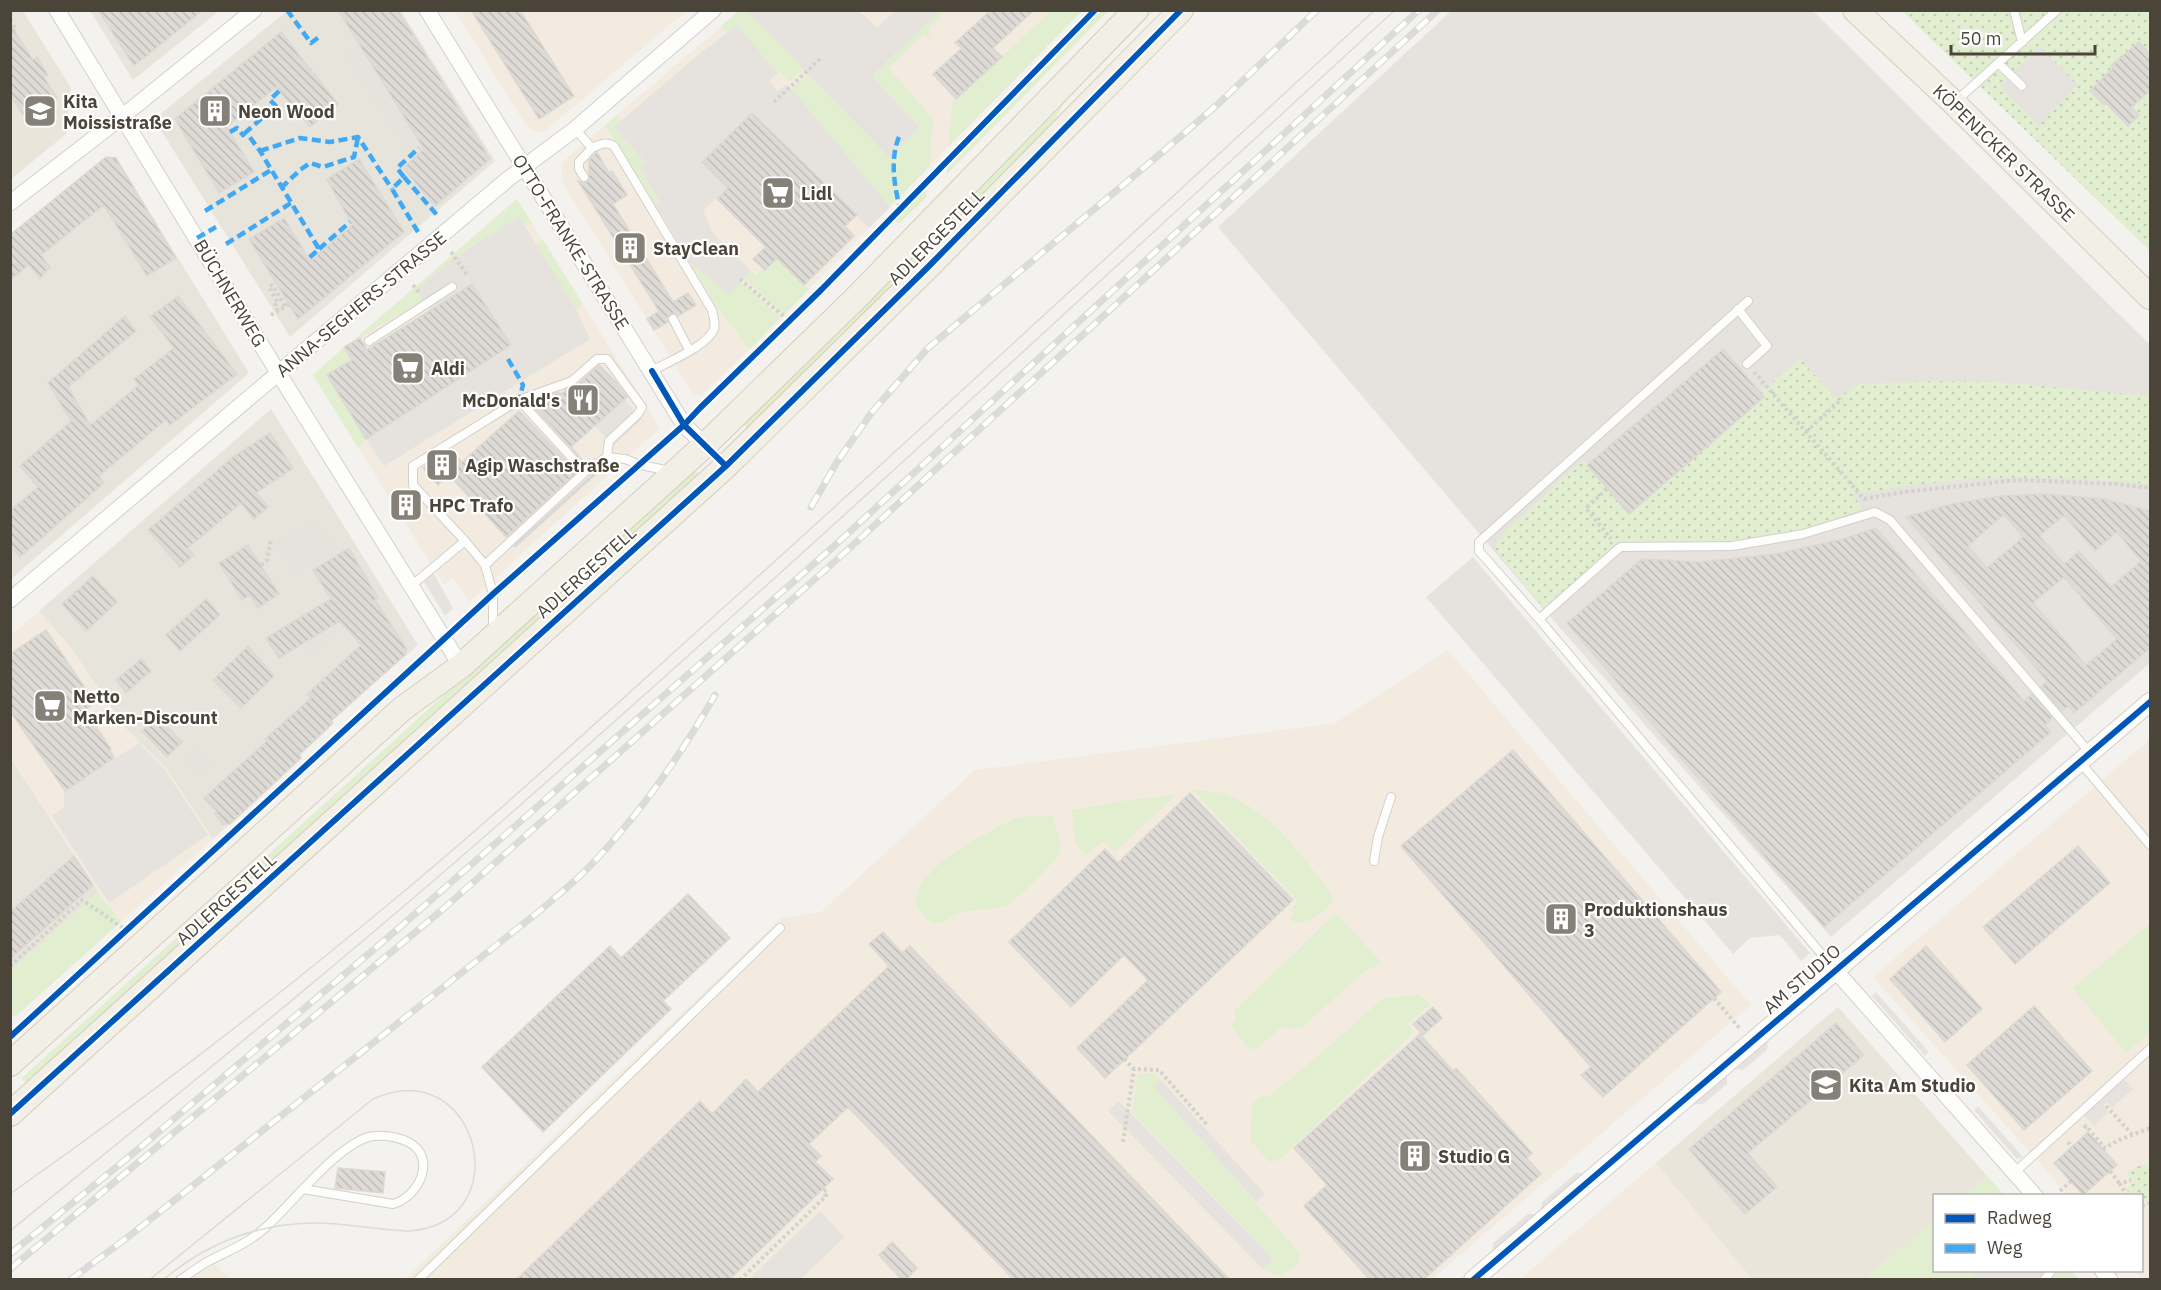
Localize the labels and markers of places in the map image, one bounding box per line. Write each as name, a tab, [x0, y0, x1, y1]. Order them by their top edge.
place label: Kita Moissistraße	[63, 90, 172, 134]
school or university icon: Kita Moissistraße	[22, 93, 58, 129]
building icon: Neon Wood	[197, 93, 233, 129]
place label: Neon Wood	[238, 100, 335, 123]
supermarket icon: Lidl	[760, 175, 796, 211]
place label: Lidl	[801, 182, 833, 205]
building icon: StayClean	[612, 230, 648, 266]
place label: StayClean	[653, 237, 739, 260]
supermarket icon: Aldi	[390, 350, 426, 386]
place label: Aldi	[431, 357, 465, 380]
restaurant icon: McDonald's	[565, 382, 601, 418]
place label: McDonald's	[462, 389, 560, 412]
building icon: Agip Waschstraße	[424, 447, 460, 483]
place label: Agip Waschstraße	[465, 454, 620, 477]
building icon: HPC Trafo	[388, 487, 424, 523]
place label: HPC Trafo	[429, 494, 513, 517]
place label: Netto Marken-Discount	[73, 685, 218, 729]
supermarket icon: Netto Marken-Discount	[32, 688, 68, 724]
place label: Produktionshaus 3	[1584, 898, 1728, 942]
building icon: Produktionshaus 3	[1543, 901, 1579, 937]
school or university icon: Kita Am Studio	[1808, 1067, 1844, 1103]
place label: Kita Am Studio	[1849, 1074, 1976, 1097]
building icon: Studio G	[1397, 1138, 1433, 1174]
place label: Studio G	[1438, 1145, 1510, 1168]

